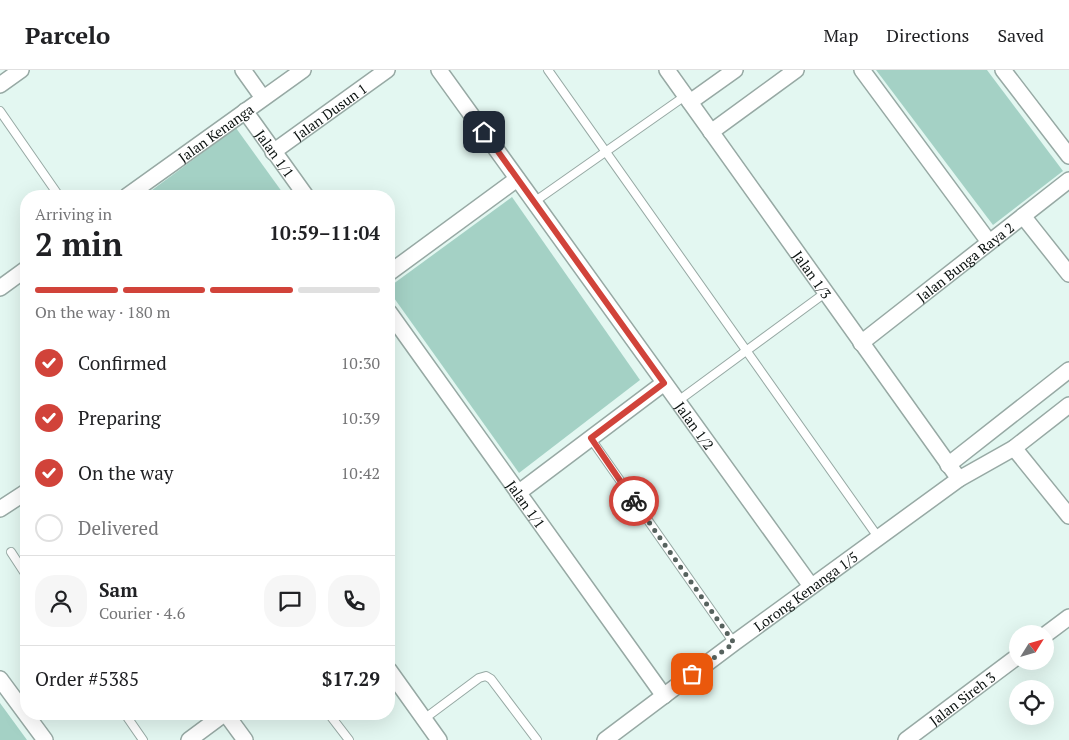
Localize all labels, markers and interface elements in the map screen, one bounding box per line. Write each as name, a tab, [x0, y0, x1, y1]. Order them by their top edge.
text: Parcelo	[25, 19, 110, 51]
text: Map	[823, 23, 858, 47]
text: Directions	[886, 23, 969, 47]
text: Saved	[997, 23, 1044, 47]
street label: Jalan Dusun 1	[289, 78, 370, 144]
street label: Jalan Kenanga	[174, 99, 257, 166]
pin	[463, 111, 505, 153]
icon: home	[470, 118, 498, 146]
street label: Jalan 1/1	[252, 126, 299, 181]
text: Arriving in	[35, 203, 112, 225]
street label: Jalan Bunga Raya 2	[912, 217, 1018, 306]
text: 10:59–11:04	[269, 220, 380, 245]
text: 2 min	[35, 223, 123, 265]
street label: Jalan 1/3	[789, 247, 836, 302]
text: On the way · 180 m	[35, 301, 170, 323]
icon: check	[35, 349, 63, 377]
text: Confirmed	[78, 350, 167, 375]
text: 10:30	[341, 352, 380, 374]
street label: Jalan 1/2	[671, 398, 719, 453]
icon: check	[35, 404, 63, 432]
text: Preparing	[78, 405, 161, 430]
text: 10:39	[341, 407, 380, 429]
icon: check	[35, 459, 63, 487]
text: On the way	[78, 460, 173, 485]
text: 10:42	[341, 462, 380, 484]
street label: Jalan 1/1	[503, 476, 550, 532]
courier	[609, 476, 659, 526]
icon: bike	[620, 487, 648, 515]
text: Delivered	[78, 515, 159, 540]
street label: Lorong Kenanga 1/5	[750, 546, 861, 635]
button: person	[35, 575, 87, 627]
button: chat	[264, 575, 316, 627]
button: phone	[328, 575, 380, 627]
text: Sam	[99, 577, 138, 602]
text: Courier · 4.6	[99, 602, 185, 624]
north arrow	[1009, 625, 1054, 670]
map controls	[1009, 625, 1054, 725]
pin	[671, 653, 713, 695]
icon: bag	[678, 660, 706, 688]
text: Order #5385	[35, 666, 139, 691]
text: $17.29	[322, 666, 380, 691]
street label: Jalan Sireh 3	[925, 667, 999, 729]
button: locate	[1009, 680, 1054, 725]

